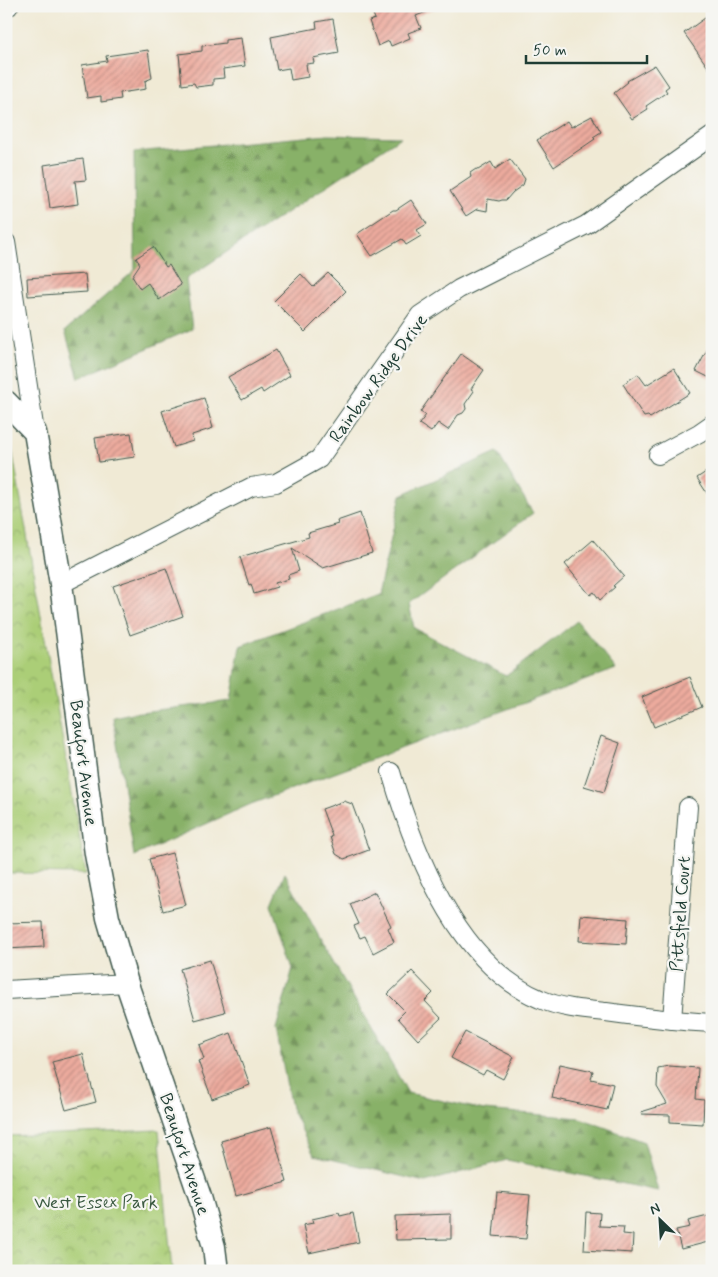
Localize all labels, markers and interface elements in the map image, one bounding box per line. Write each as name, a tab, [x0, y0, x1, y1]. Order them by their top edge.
scale bar	[526, 32, 647, 64]
text: 50 m	[533, 41, 567, 61]
street label: Rainbow Ridge Drive	[324, 309, 434, 448]
street label: Beaufort Avenue	[61, 699, 103, 828]
street label: Pittsfield Court	[665, 855, 697, 973]
street label: Beaufort Avenue	[151, 1090, 215, 1219]
park label: West Essex Park	[34, 1191, 158, 1215]
north arrow	[636, 1194, 686, 1244]
text: N	[647, 1199, 663, 1219]

